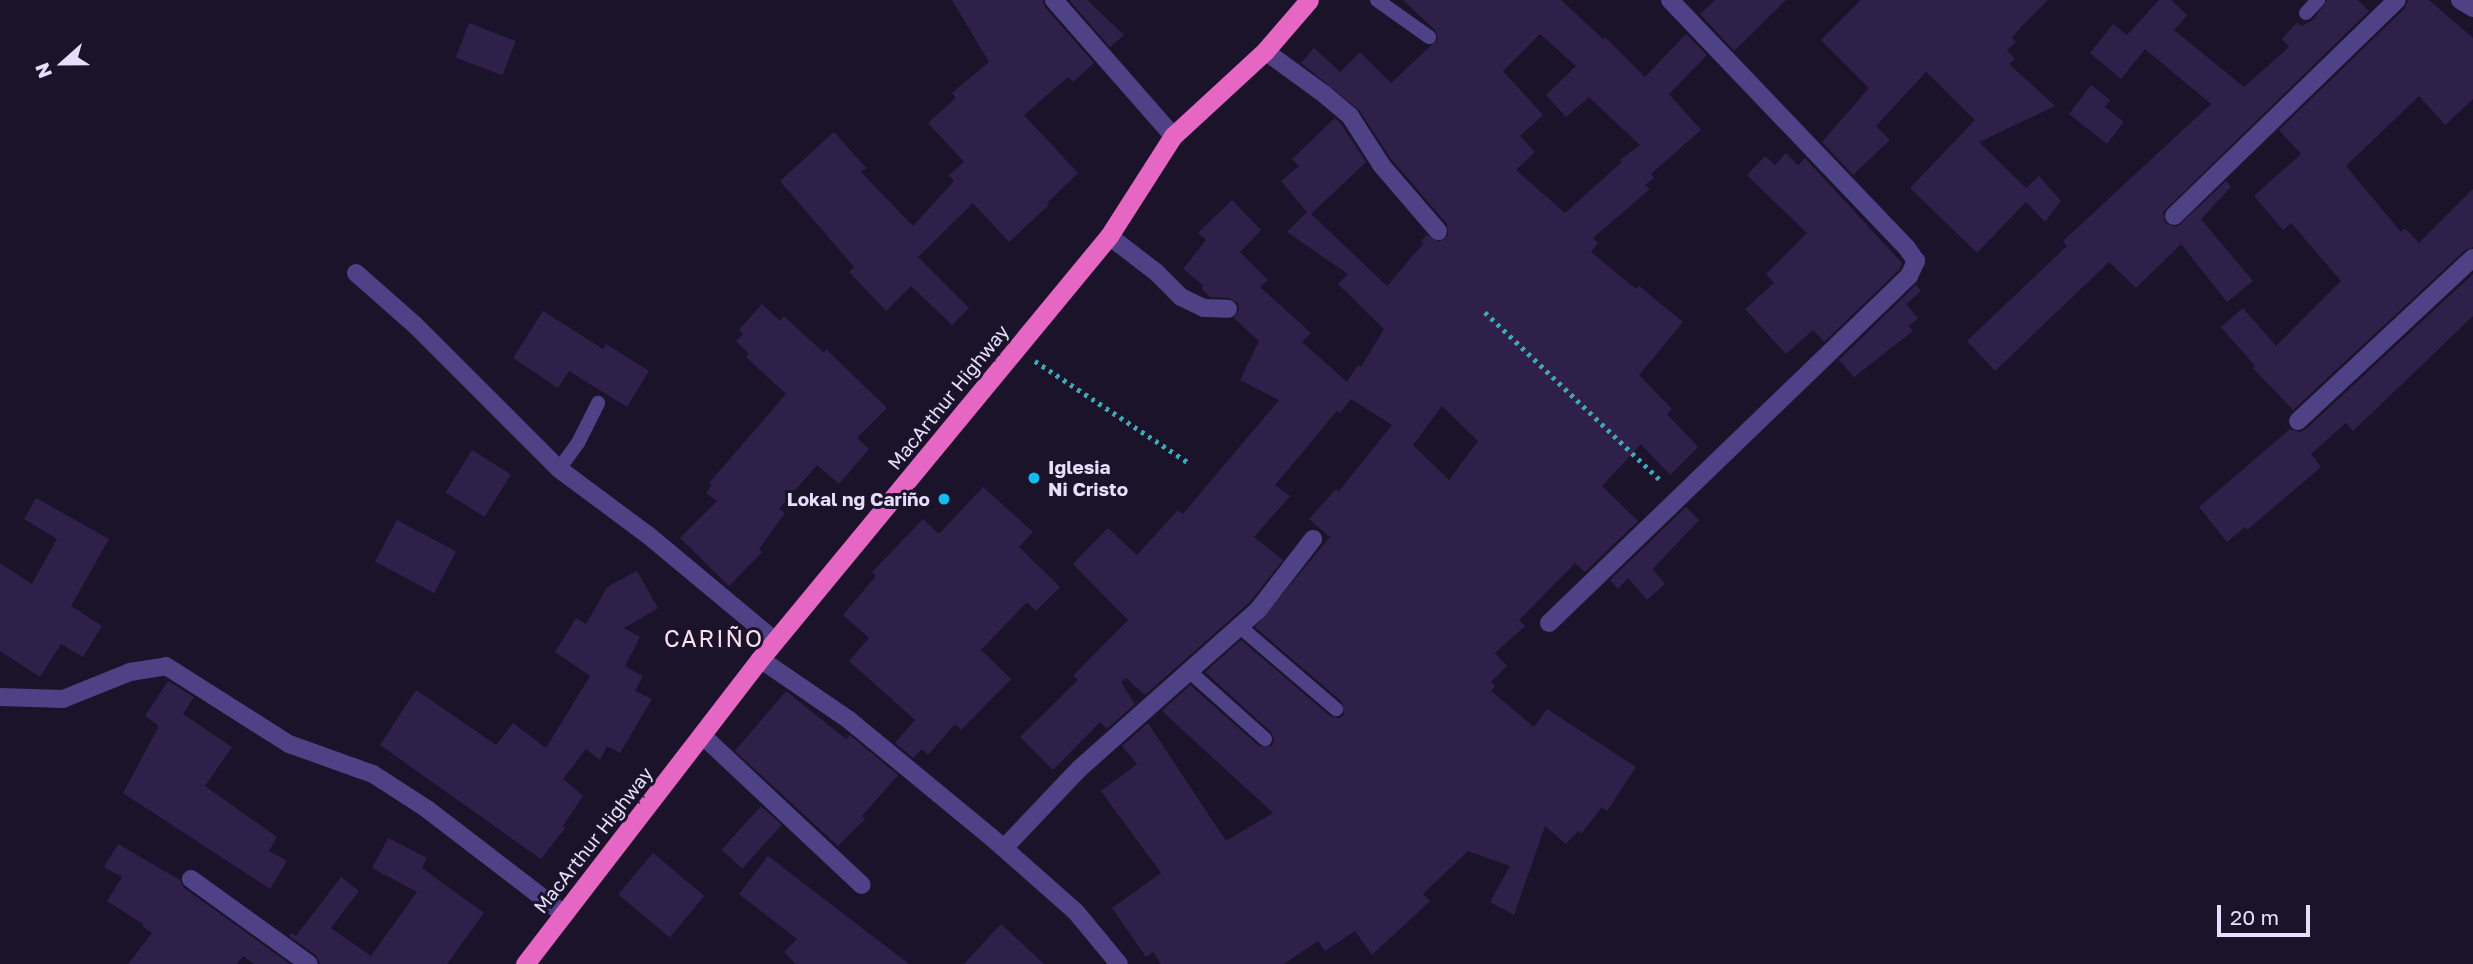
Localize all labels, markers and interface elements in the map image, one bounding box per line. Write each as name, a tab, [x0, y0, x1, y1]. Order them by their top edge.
north arrow	[28, 28, 98, 98]
text: N	[30, 60, 56, 82]
street label: MacArthur Highway	[883, 320, 1013, 474]
place label: Iglesia Ni Cristo	[1048, 456, 1128, 500]
marker: Iglesia Ni Cristo	[1026, 470, 1042, 486]
place label: Lokal ng Cariño	[787, 488, 930, 510]
marker: Lokal ng Cariño	[936, 491, 952, 507]
district label: CARIÑO	[665, 624, 763, 652]
street label: MacArthur Highway	[529, 762, 657, 918]
scale bar	[2221, 890, 2314, 934]
text: 20 m	[2230, 904, 2279, 930]

